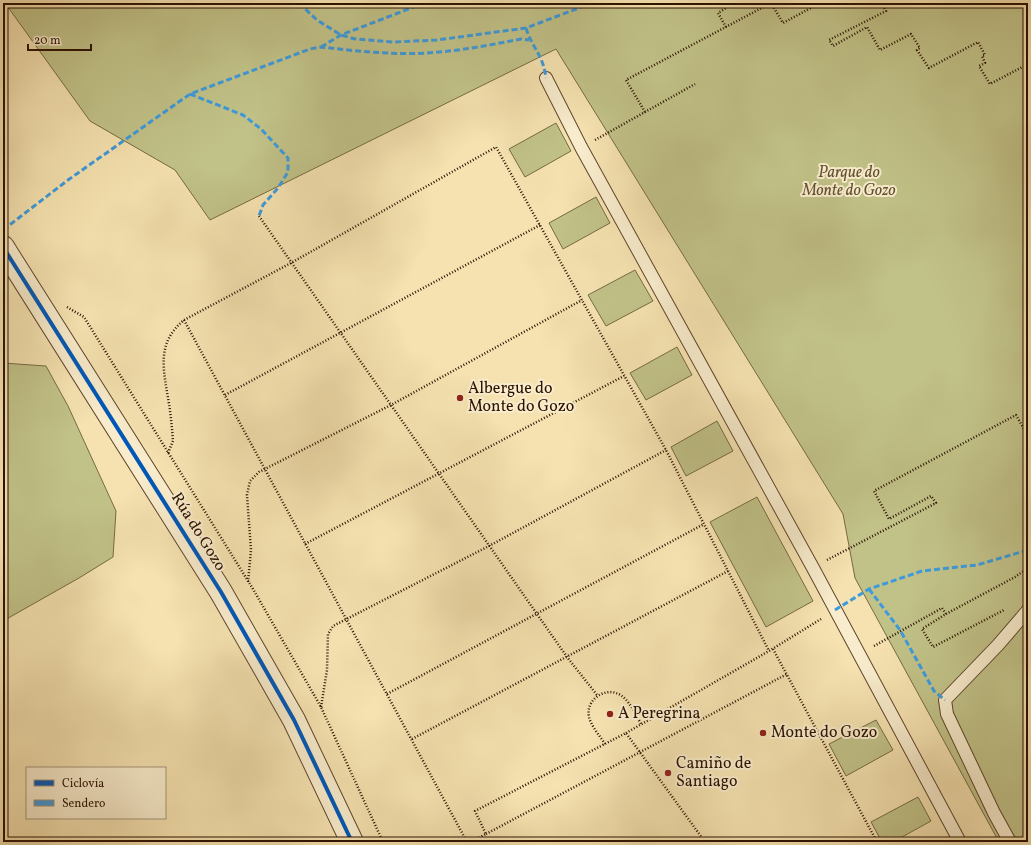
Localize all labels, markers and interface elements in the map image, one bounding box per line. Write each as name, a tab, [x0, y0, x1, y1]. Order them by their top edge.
scale bar	[28, 26, 91, 52]
text: 20 m	[34, 33, 61, 49]
park label: Parque do Monte do Gozo	[801, 162, 896, 202]
place label: Albergue do Monte do Gozo	[468, 378, 574, 418]
marker: Albergue do Monte do Gozo	[455, 393, 465, 403]
street label: Rúa do Gozo	[165, 489, 231, 575]
place label: A Peregrina	[618, 703, 701, 725]
marker: A Peregrina	[605, 709, 615, 719]
place label: Monte do Gozo	[771, 722, 877, 744]
marker: Monte do Gozo	[758, 728, 768, 738]
place label: Camiño de Santiago	[676, 753, 751, 793]
legend	[26, 767, 166, 819]
marker: Camiño de Santiago	[663, 768, 673, 778]
text: Ciclovía	[62, 776, 104, 792]
text: Sendero	[62, 796, 105, 812]

